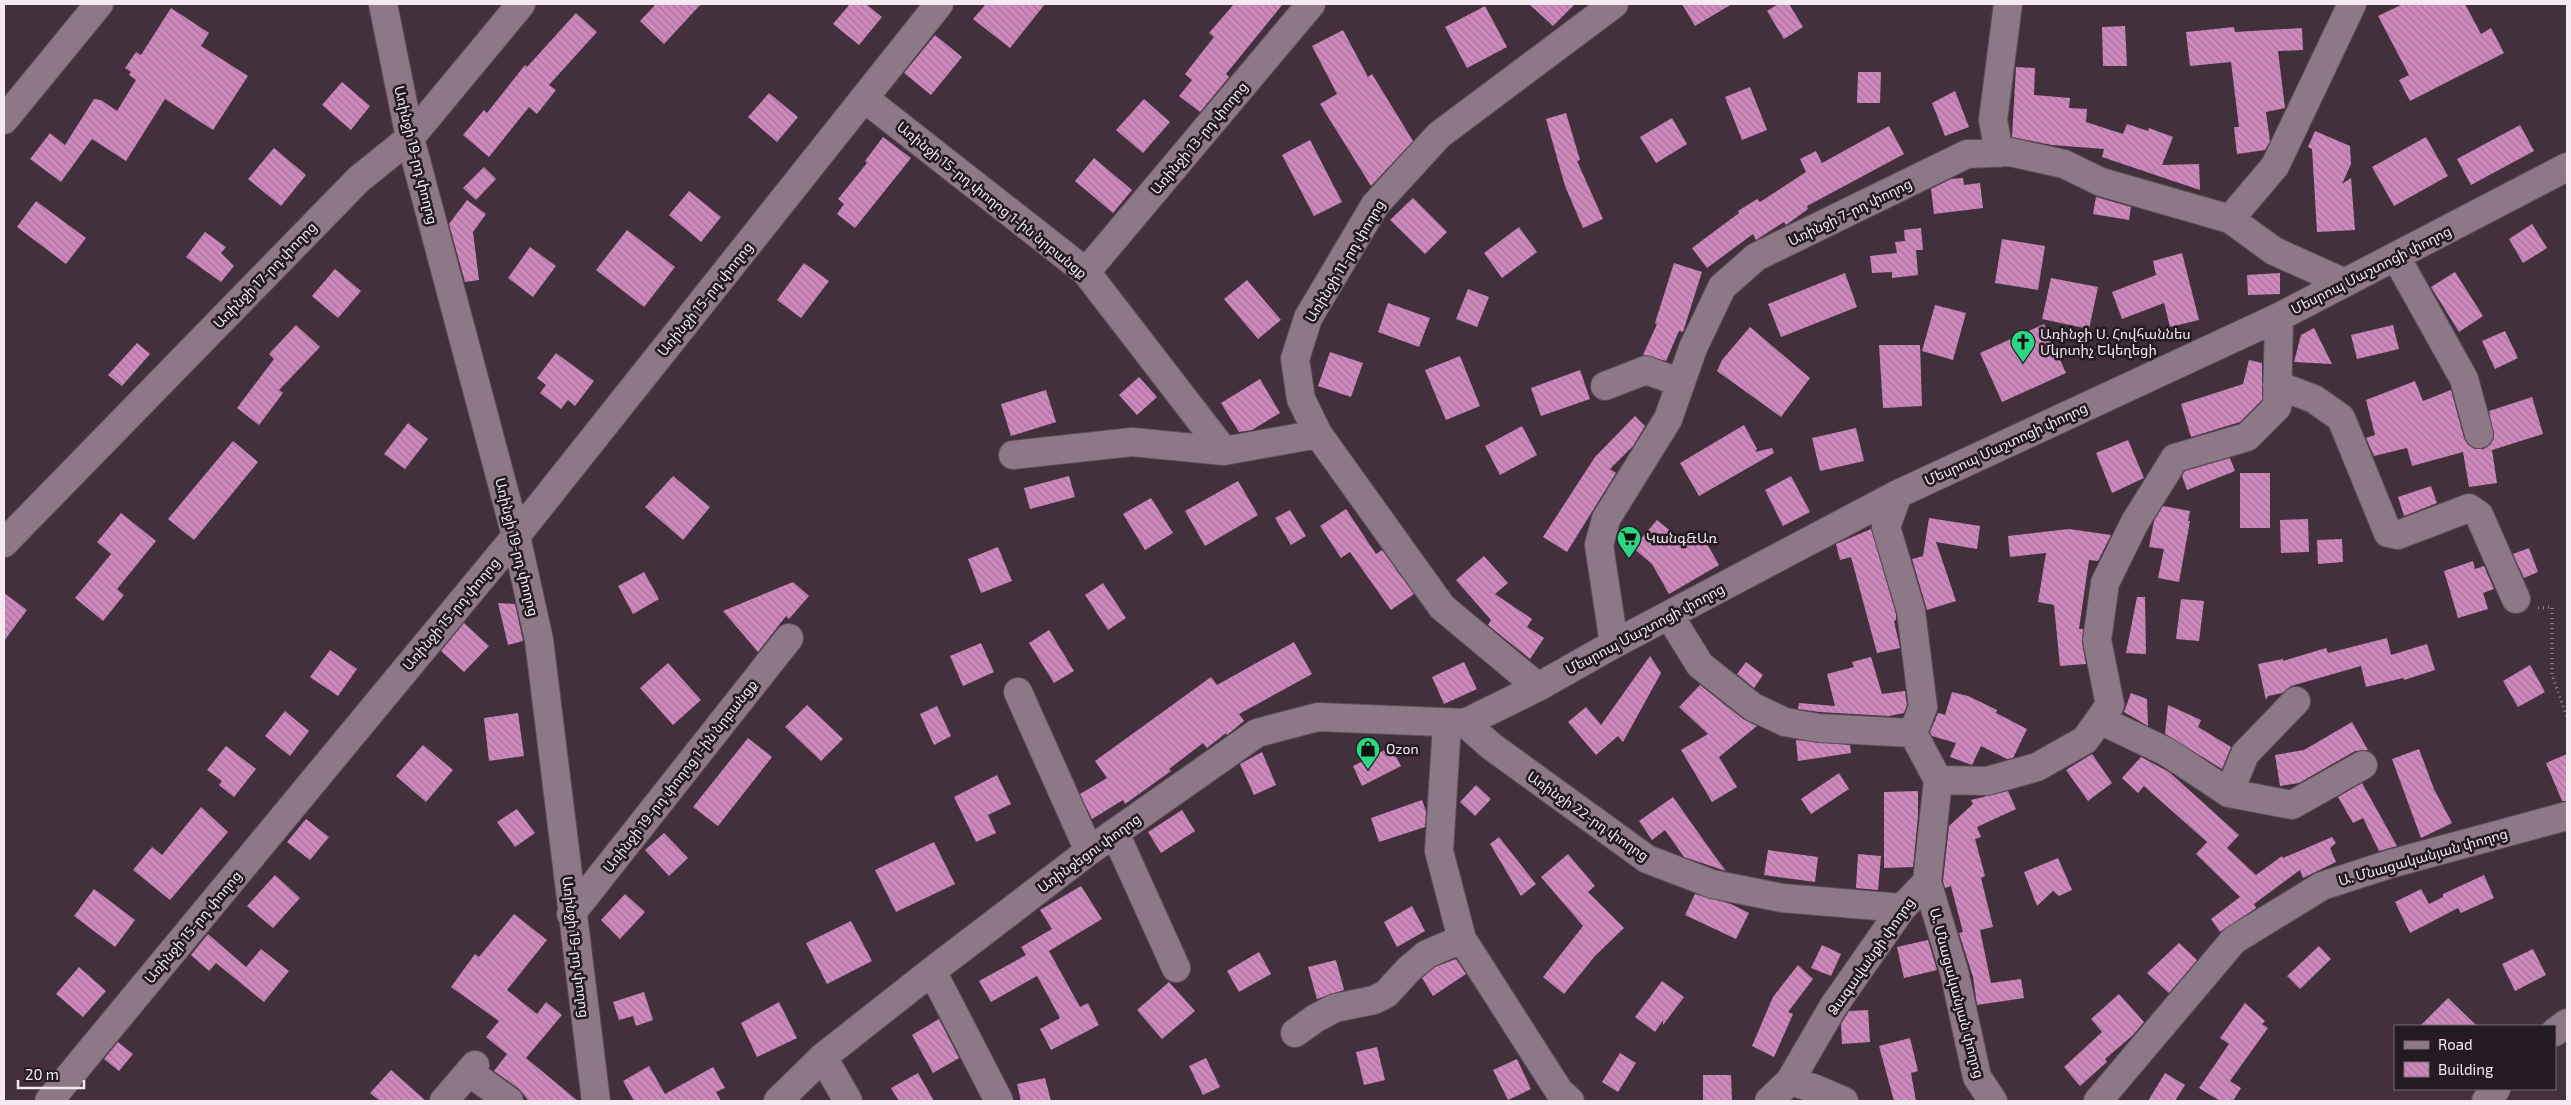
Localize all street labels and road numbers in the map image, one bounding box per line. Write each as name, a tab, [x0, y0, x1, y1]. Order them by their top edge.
street label: Առինջի 13-րդ փողոց	[1146, 78, 1251, 198]
street label: Առինջի 19-րդ փողոց	[391, 84, 442, 226]
street label: Առինջի 15-րդ փողոց 1-ին նրբանցք	[894, 118, 1091, 282]
street label: Առինջի 7-րդ փողոց	[1785, 174, 1914, 249]
street label: Առինջի 11-րդ փողոց	[1301, 196, 1388, 325]
street label: Առինջի 17-րդ փողոց	[210, 218, 320, 331]
street label: Մեսրոպ Մաշտոցի փողոց	[2288, 222, 2454, 317]
street label: Առինջի 15-րդ փողոց	[653, 238, 756, 359]
street label: Մեսրոպ Մաշտոցի փողոց	[1922, 398, 2090, 489]
street label: Առինջի 19-րդ փողոց	[492, 476, 543, 618]
street label: Առինջի 15-րդ փողոց	[399, 554, 503, 673]
street label: Մեսրոպ Մաշտոցի փողոց	[1562, 579, 1727, 678]
street label: Առինջի 19-րդ փողոց 1-ին նրբանցք	[599, 676, 760, 876]
street label: Առինջի 22-րդ փողոց	[1524, 767, 1652, 864]
street label: Առինջեցու փողոց	[1034, 810, 1143, 896]
street label: Ա. Մնացականյան փողոց	[2336, 824, 2509, 889]
street label: Առինջի 15-րդ փողոց	[141, 867, 245, 986]
street label: Առինջի 19-րդ փողոց	[559, 875, 594, 1019]
street label: Ձագավանքի փողոց	[1824, 894, 1918, 1018]
street label: Ա. Մնացականյան փողոց	[1927, 906, 1988, 1080]

